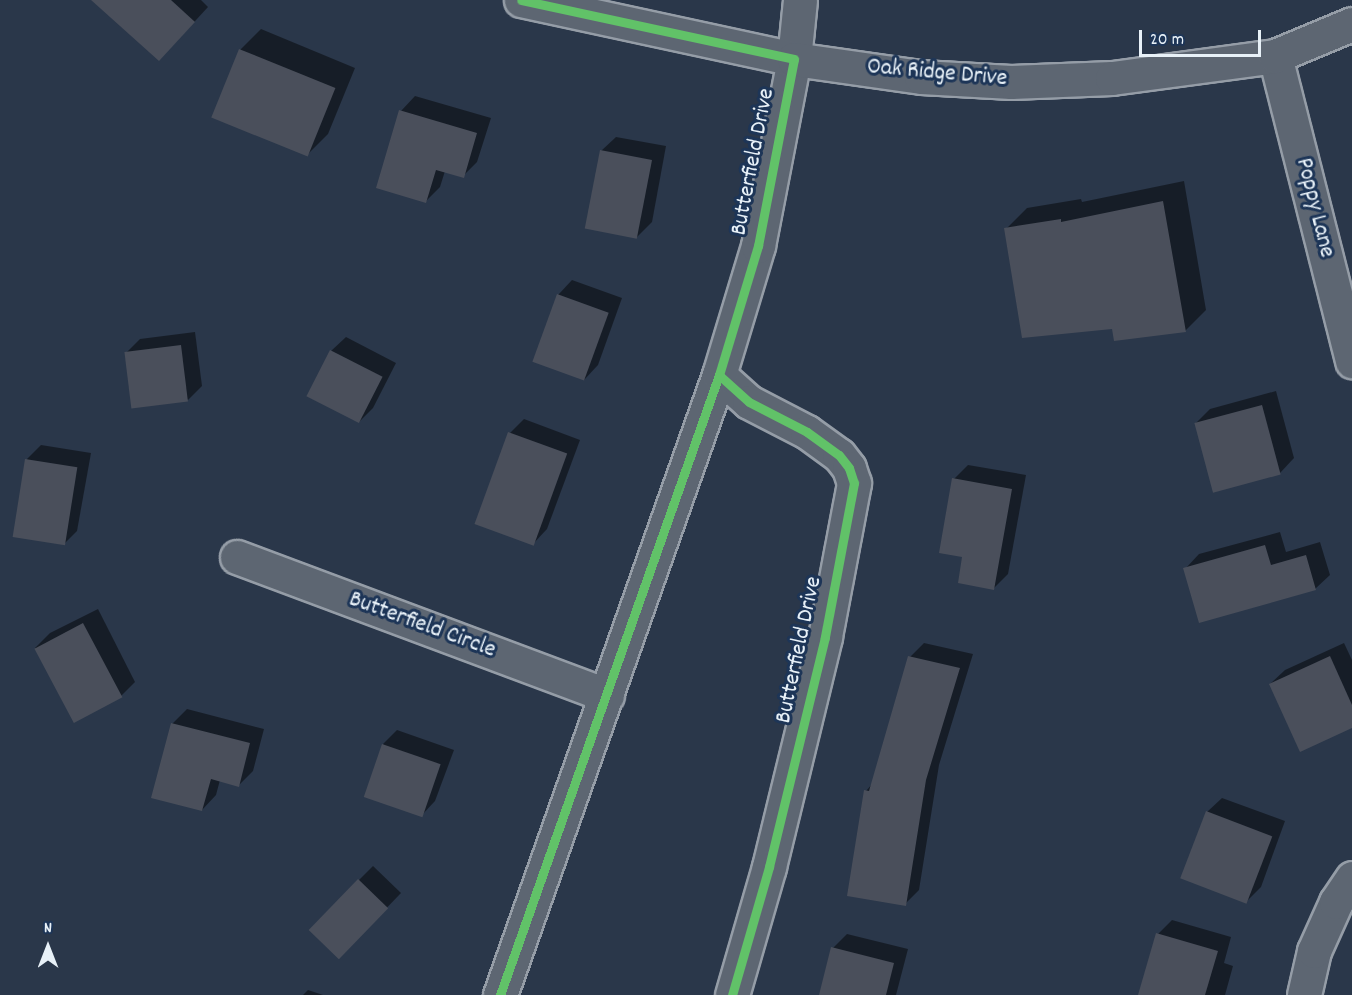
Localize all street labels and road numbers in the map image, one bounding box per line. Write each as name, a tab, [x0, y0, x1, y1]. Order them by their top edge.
street label: Oak Ridge Drive	[866, 54, 1008, 94]
street label: Butterfield Drive	[726, 86, 782, 238]
street label: Poppy Lane	[1288, 155, 1340, 261]
street label: Butterfield Drive	[770, 574, 830, 726]
street label: Butterfield Circle	[345, 586, 499, 666]

